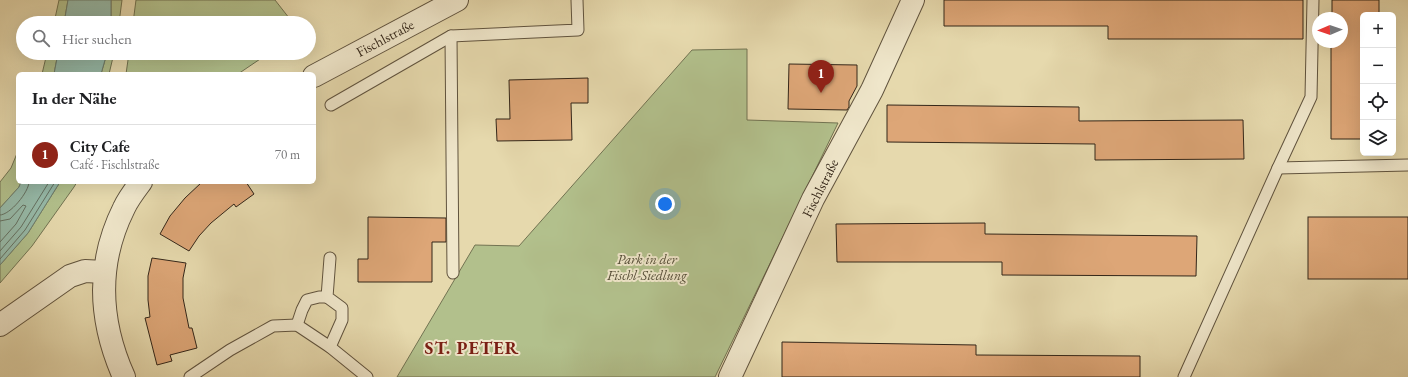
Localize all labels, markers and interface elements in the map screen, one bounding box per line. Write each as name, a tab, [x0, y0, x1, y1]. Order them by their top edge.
north arrow	[1312, 12, 1348, 48]
map controls	[1360, 12, 1396, 156]
button: +	[1360, 12, 1396, 48]
street label: Fischlstraße	[353, 15, 418, 61]
search box	[16, 16, 316, 60]
icon: search	[30, 27, 52, 49]
text: Hier suchen	[62, 29, 132, 48]
button: −	[1360, 48, 1396, 84]
pin: 1	[808, 60, 834, 93]
button: locate	[1360, 84, 1396, 120]
text: In der Nähe	[32, 87, 117, 109]
button: layers	[1360, 120, 1396, 156]
text: City Cafe	[70, 137, 130, 156]
text: 1	[42, 146, 48, 163]
text: 70 m	[275, 146, 300, 163]
street label: Fischlstraße	[798, 155, 843, 220]
text: Café · Fischlstraße	[70, 156, 160, 173]
your location	[655, 194, 675, 214]
park label: Park in der Fischl-Siedlung	[606, 250, 688, 284]
district label: ST. PETER	[425, 336, 519, 359]

